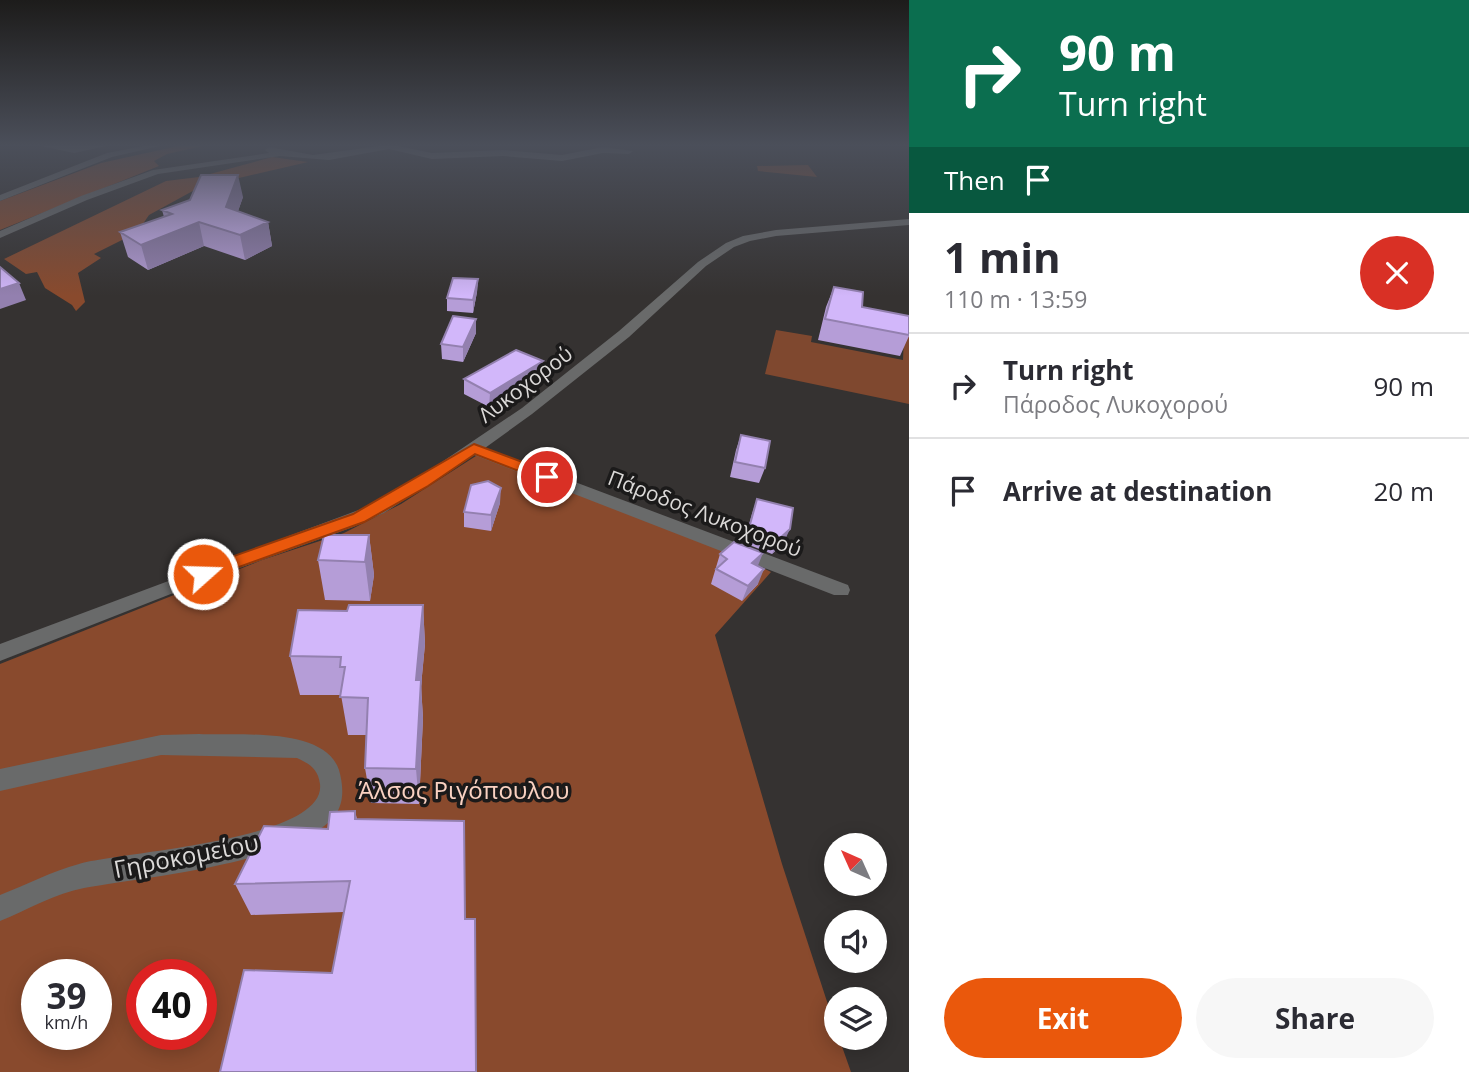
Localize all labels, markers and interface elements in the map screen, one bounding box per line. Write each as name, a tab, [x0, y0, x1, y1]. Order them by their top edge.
text: 90 m	[1059, 19, 1176, 85]
icon: right	[944, 28, 1035, 119]
text: Turn right	[1059, 82, 1207, 125]
icon: arrive	[1019, 161, 1057, 199]
text: Then	[944, 162, 1005, 198]
text: 1 min	[944, 228, 1061, 285]
button: close	[1360, 236, 1434, 310]
text: 110 m · 13:59	[944, 283, 1087, 315]
street label: Λυκοχορού	[472, 339, 578, 429]
text: Turn right	[1003, 352, 1134, 388]
icon: right	[944, 367, 982, 405]
text: 90 m	[1373, 368, 1434, 404]
text: Πάροδος Λυκοχορού	[1003, 388, 1228, 420]
pin	[517, 447, 577, 507]
icon: arrive	[528, 458, 566, 496]
street label: Πάροδος Λυκοχορού	[604, 463, 806, 563]
icon: arrive	[944, 472, 982, 510]
text: Arrive at destination	[1003, 473, 1272, 509]
text: 20 m	[1373, 473, 1434, 509]
position arrow	[166, 537, 240, 611]
park label: Άλσος Ριγόπουλου	[359, 773, 569, 806]
street label: Γηροκομείου	[111, 825, 261, 885]
north arrow	[824, 833, 887, 896]
map controls	[824, 833, 887, 1050]
button: sound	[824, 910, 887, 973]
speed limit sign: 40	[126, 959, 217, 1050]
text: 39	[46, 972, 87, 1019]
button: Exit	[944, 978, 1182, 1058]
button: Share	[1196, 978, 1434, 1058]
button: layers	[824, 987, 887, 1050]
text: km/h	[45, 1010, 88, 1034]

